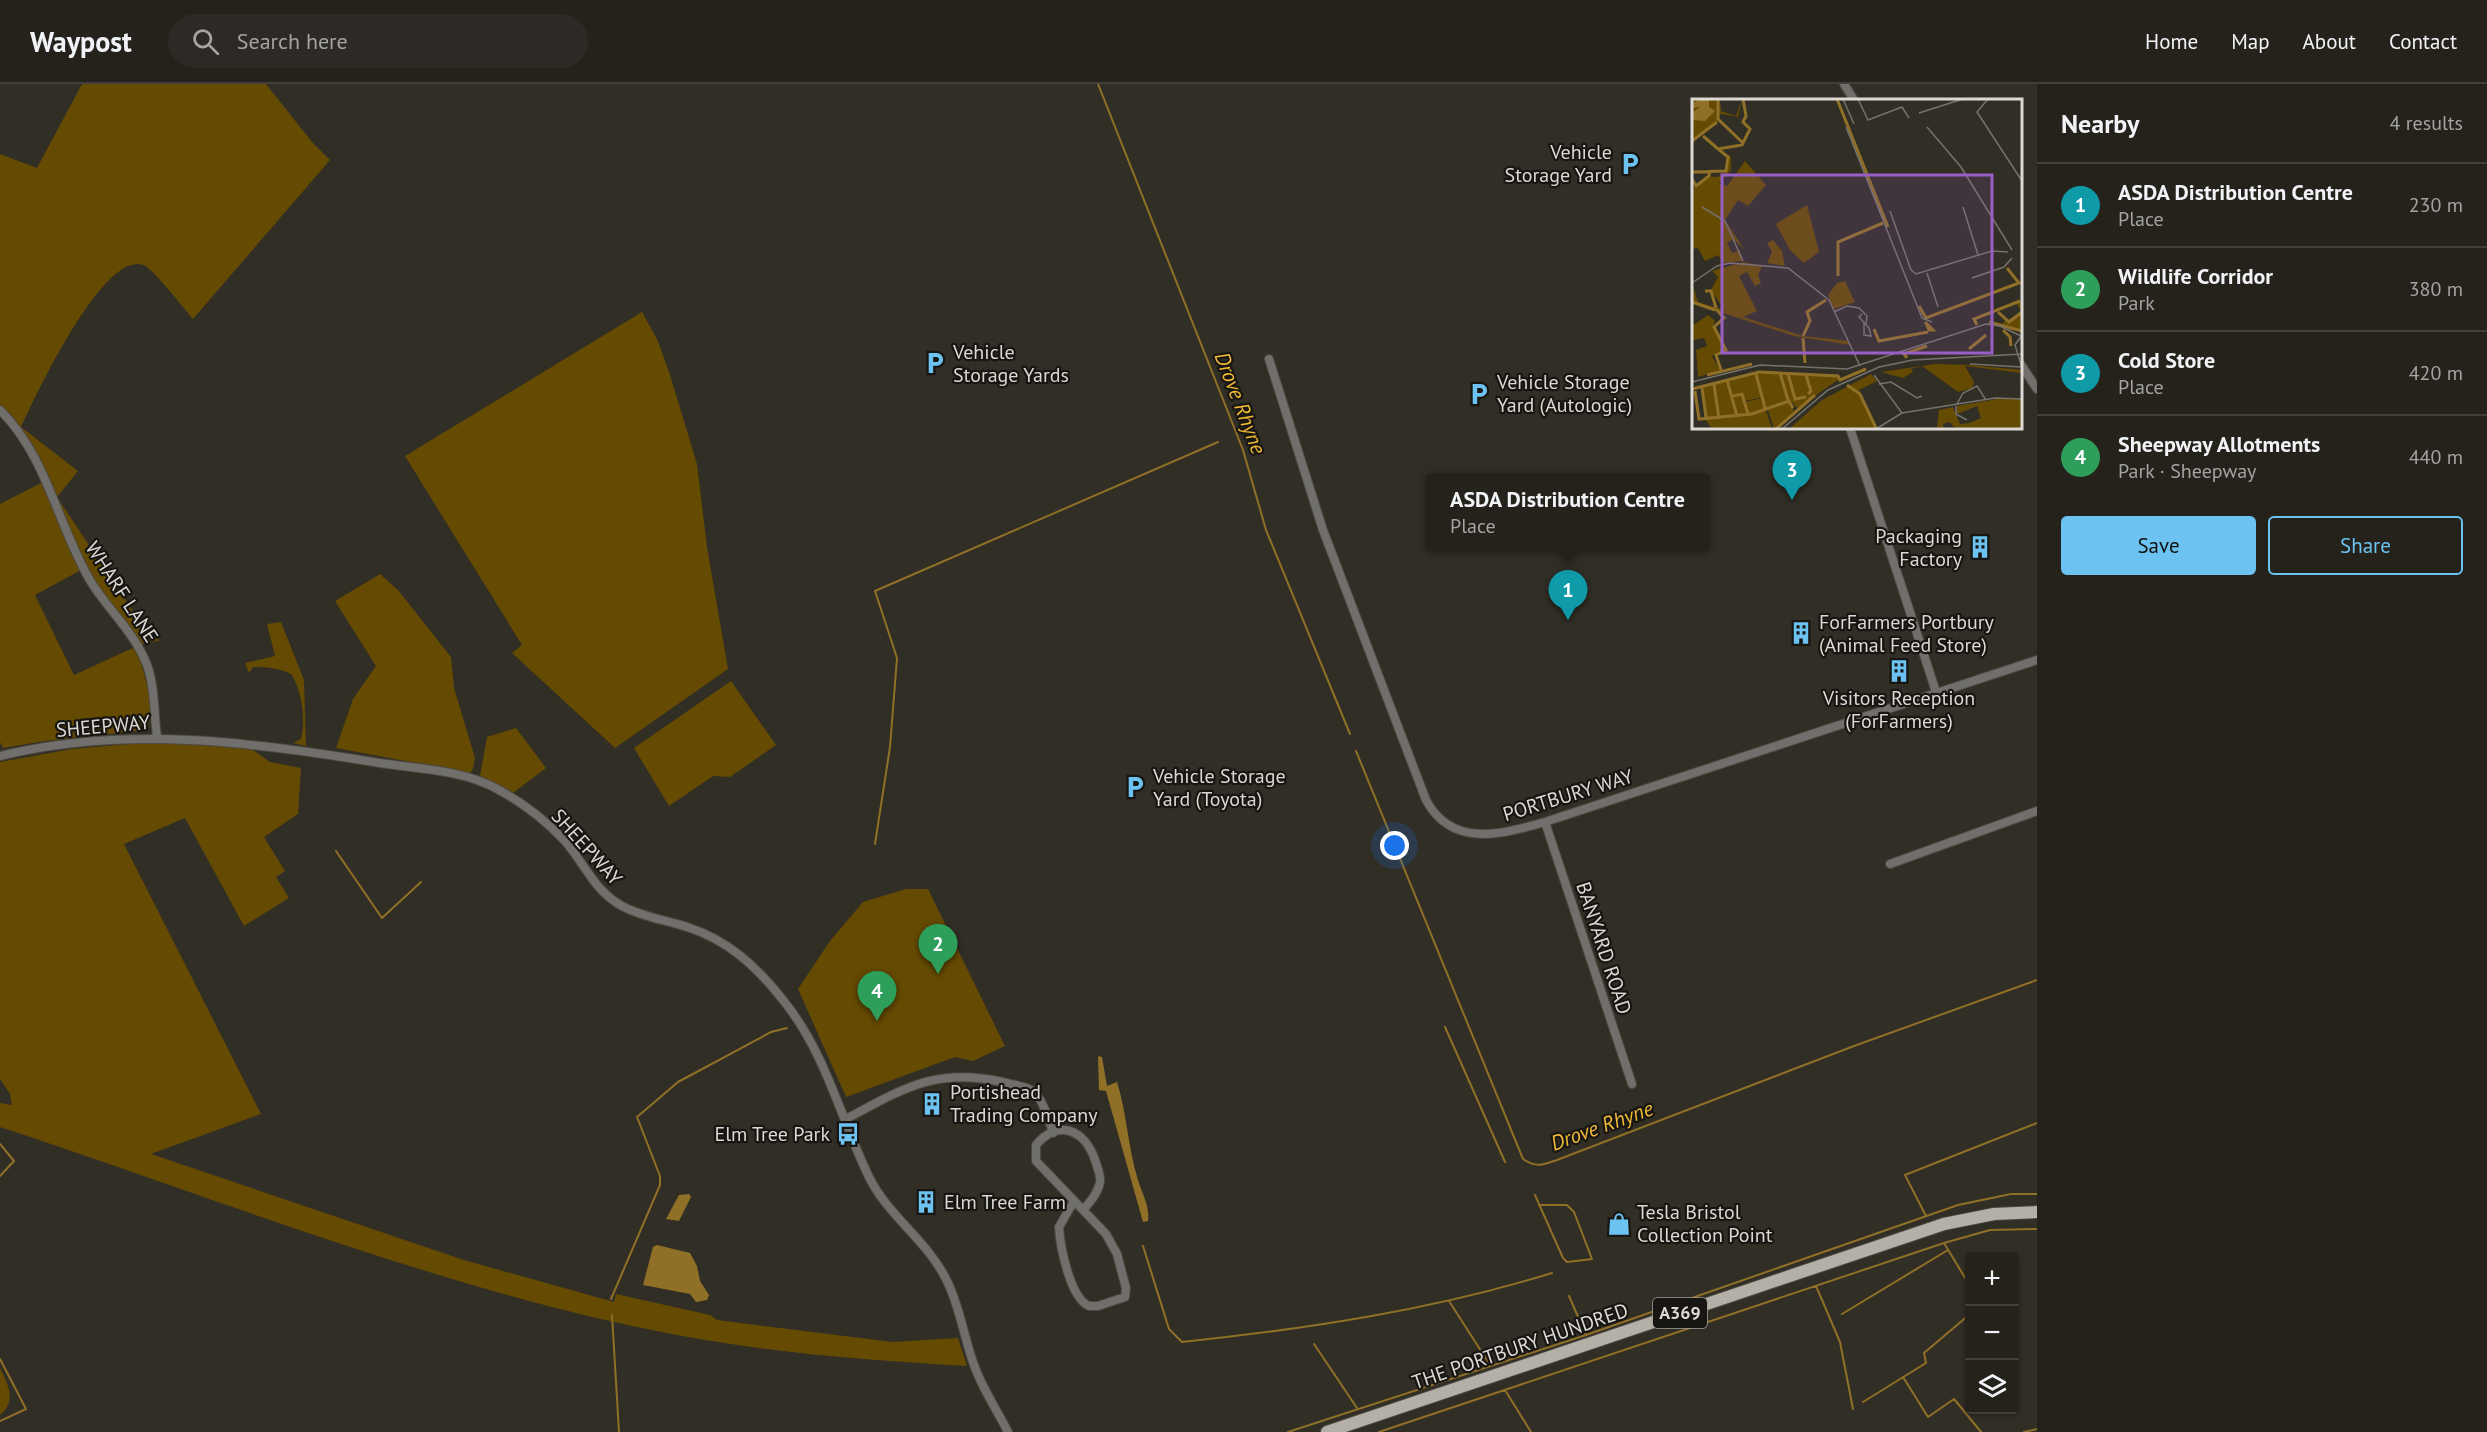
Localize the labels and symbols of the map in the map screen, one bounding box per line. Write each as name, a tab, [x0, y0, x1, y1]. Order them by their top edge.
inset map	[1692, 99, 2022, 429]
place label: Vehicle Storage Yard	[1505, 139, 1612, 188]
parking icon: Vehicle Storage Yard	[1617, 151, 1643, 177]
place label: Vehicle Storage Yards	[952, 339, 1069, 388]
water label: Drove Rhyne	[1209, 348, 1272, 458]
parking icon: Vehicle Storage Yards	[922, 350, 948, 376]
place label: Vehicle Storage Yard (Autologic)	[1496, 369, 1632, 418]
parking icon: Vehicle Storage Yard (Autologic)	[1466, 381, 1492, 407]
pin: 3	[1772, 450, 1812, 500]
place label: Packaging Factory	[1875, 523, 1963, 572]
building icon: Packaging Factory	[1967, 534, 1993, 560]
street label: WHARF LANE	[80, 536, 164, 648]
pin: 1	[1548, 570, 1588, 620]
place label: ForFarmers Portbury (Animal Feed Store)	[1819, 609, 1995, 658]
building icon: ForFarmers Portbury (Animal Feed Store)	[1788, 620, 1814, 646]
building icon: Visitors Reception (ForFarmers)	[1886, 658, 1912, 684]
place label: Visitors Reception (ForFarmers)	[1822, 685, 1975, 734]
street label: SHEEPWAY	[55, 709, 152, 743]
place label: Vehicle Storage Yard (Toyota)	[1152, 763, 1286, 812]
street label: PORTBURY WAY	[1500, 763, 1637, 827]
parking icon: Vehicle Storage Yard (Toyota)	[1122, 774, 1148, 800]
street label: SHEEPWAY	[546, 803, 629, 891]
your location	[1380, 831, 1409, 860]
street label: BANYARD ROAD	[1570, 879, 1638, 1017]
pin: 2	[918, 924, 958, 974]
pin: 4	[858, 972, 896, 1021]
place label: Portishead Trading Company	[950, 1079, 1098, 1128]
building icon: Portishead Trading Company	[919, 1091, 945, 1117]
water label: Drove Rhyne	[1547, 1094, 1657, 1157]
place label: Elm Tree Park	[714, 1121, 830, 1147]
bus stop icon: Elm Tree Park	[835, 1121, 861, 1147]
building icon: Elm Tree Farm	[913, 1189, 939, 1215]
place label: Elm Tree Farm	[944, 1189, 1066, 1215]
place label: Tesla Bristol Collection Point	[1637, 1199, 1773, 1248]
shop icon: Tesla Bristol Collection Point	[1606, 1211, 1632, 1237]
street label: THE PORTBURY HUNDRED	[1408, 1297, 1632, 1395]
road number: A369	[1653, 1298, 1707, 1328]

